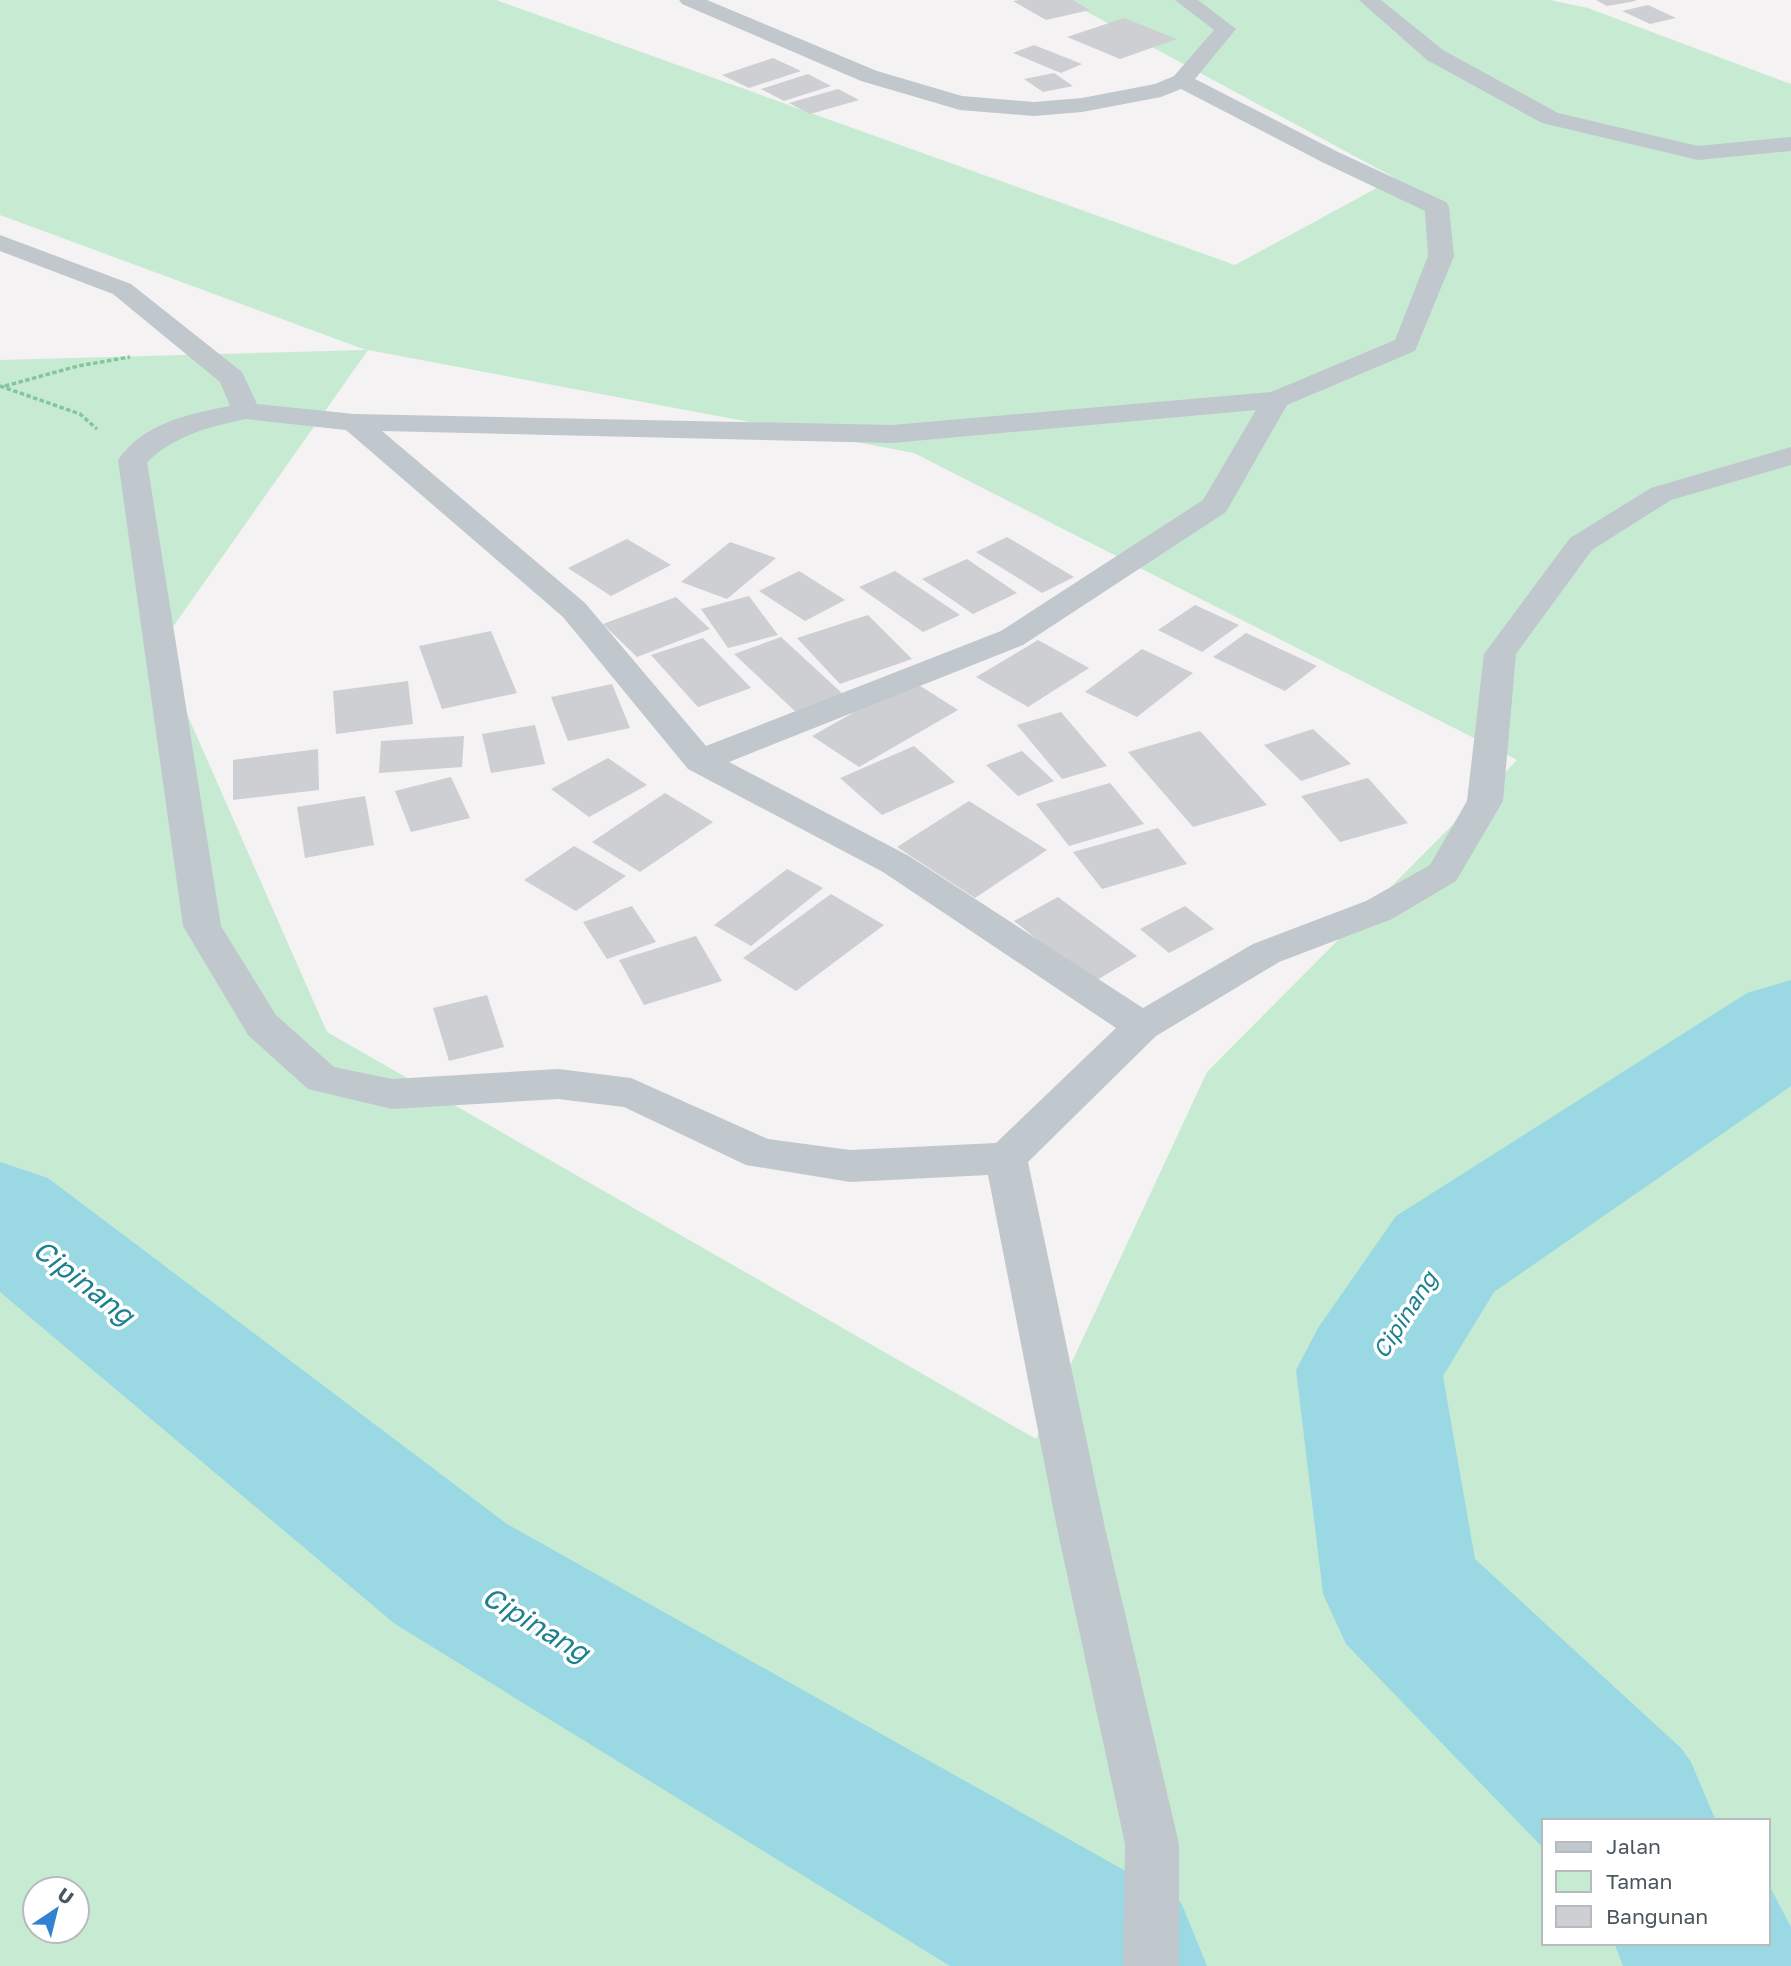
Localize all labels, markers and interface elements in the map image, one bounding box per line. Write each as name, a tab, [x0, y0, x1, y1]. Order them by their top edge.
water label: Cipinang	[27, 1232, 143, 1332]
water label: Cipinang	[1366, 1264, 1443, 1363]
water label: Cipinang	[477, 1579, 597, 1669]
legend	[1542, 1819, 1770, 1945]
text: Jalan	[1606, 1833, 1661, 1859]
text: Taman	[1606, 1868, 1672, 1894]
north arrow	[21, 1875, 91, 1945]
text: U	[54, 1882, 78, 1909]
text: Bangunan	[1606, 1903, 1708, 1929]

